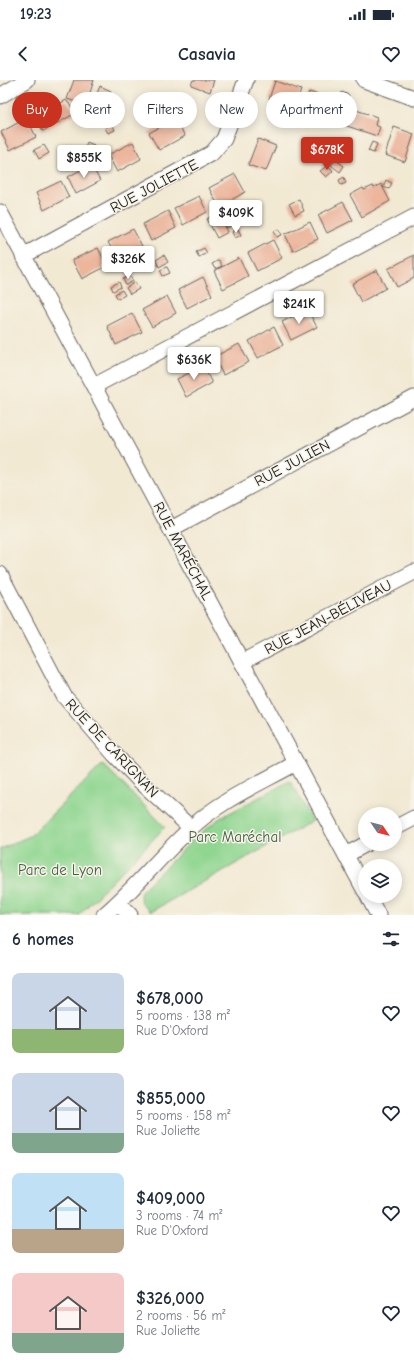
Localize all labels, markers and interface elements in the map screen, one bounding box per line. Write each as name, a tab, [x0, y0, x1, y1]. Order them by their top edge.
text: 19:23	[20, 5, 52, 23]
icon: back	[12, 43, 34, 65]
icon: heart	[380, 43, 402, 65]
text: Casavia	[178, 44, 236, 65]
chip: Buy	[12, 92, 62, 128]
chip: Rent	[70, 92, 125, 128]
chip: Filters	[133, 92, 197, 128]
chip: New	[205, 92, 258, 128]
chip: Apartment	[266, 92, 357, 128]
pin: $678K	[299, 137, 355, 171]
text: $678K	[310, 142, 344, 157]
pin: $855K	[56, 145, 112, 179]
text: $855K	[66, 150, 102, 165]
street label: RUE JOLIETTE	[107, 155, 201, 217]
pin: $409K	[208, 200, 264, 234]
text: $409K	[218, 205, 254, 220]
pin: $326K	[100, 246, 156, 280]
text: $326K	[111, 251, 145, 266]
pin: $241K	[271, 291, 327, 325]
text: $241K	[283, 296, 315, 311]
pin: $636K	[166, 347, 222, 381]
text: $636K	[176, 352, 212, 367]
street label: RUE JULIEN	[251, 436, 333, 490]
street label: RUE MARÉCHAL	[150, 498, 218, 604]
street label: RUE JEAN-BÉLIVEAU	[261, 575, 395, 658]
street label: RUE DE CARIGNAN	[62, 695, 162, 801]
north arrow	[358, 807, 402, 851]
map controls	[358, 807, 402, 903]
park label: Parc Maréchal	[189, 828, 281, 846]
button: layers	[358, 859, 402, 903]
park label: Parc de Lyon	[18, 861, 102, 879]
icon: filters	[380, 928, 402, 950]
text: 6 homes	[12, 930, 74, 949]
icon: home	[44, 989, 92, 1037]
text: $678,000	[136, 989, 203, 1008]
icon: heart	[380, 1002, 402, 1024]
text: 5 rooms · 138 m²	[136, 1008, 230, 1023]
text: Rue D'Oxford	[136, 1023, 208, 1038]
icon: home	[44, 1089, 92, 1137]
text: $855,000	[136, 1089, 205, 1108]
icon: heart	[380, 1102, 402, 1124]
text: 5 rooms · 158 m²	[136, 1108, 230, 1123]
text: Rue Joliette	[136, 1123, 200, 1138]
icon: home	[44, 1189, 92, 1237]
text: $409,000	[136, 1189, 205, 1208]
icon: heart	[380, 1202, 402, 1224]
text: 3 rooms · 74 m²	[136, 1208, 222, 1223]
text: Rue D'Oxford	[136, 1223, 208, 1238]
icon: home	[44, 1289, 92, 1337]
text: $326,000	[136, 1289, 204, 1308]
icon: heart	[380, 1302, 402, 1324]
text: 2 rooms · 56 m²	[136, 1308, 225, 1323]
text: Rue Joliette	[136, 1323, 200, 1338]

